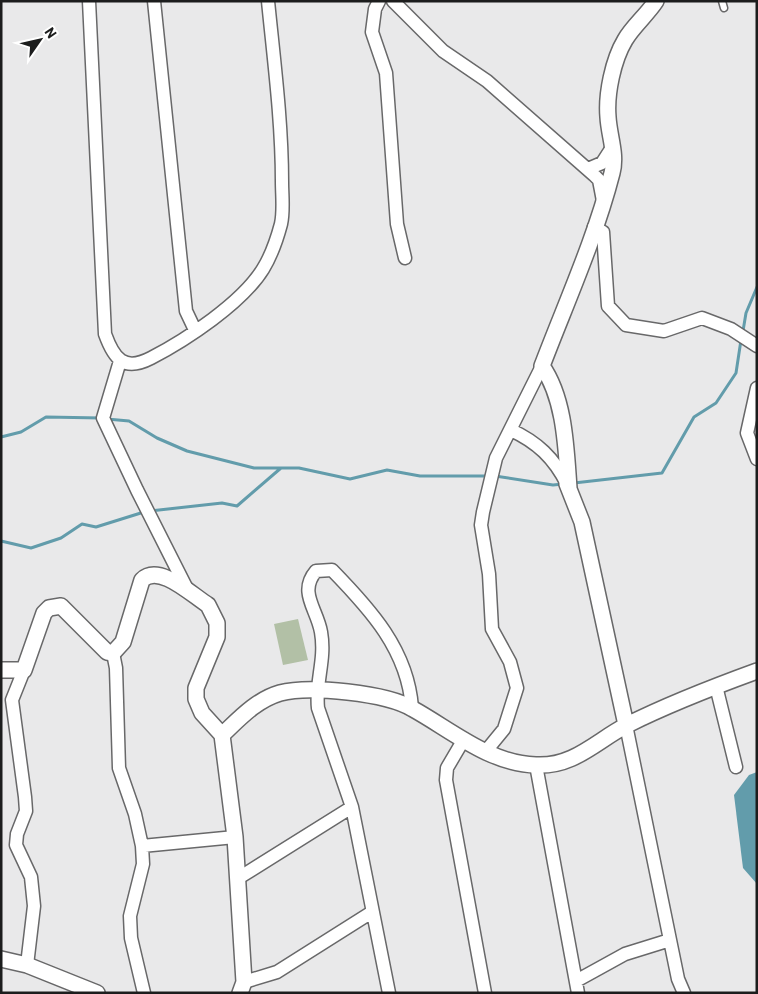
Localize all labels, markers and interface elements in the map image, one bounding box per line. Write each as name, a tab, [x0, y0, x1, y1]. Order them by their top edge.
north arrow	[15, 15, 65, 65]
text: N	[42, 24, 61, 41]

